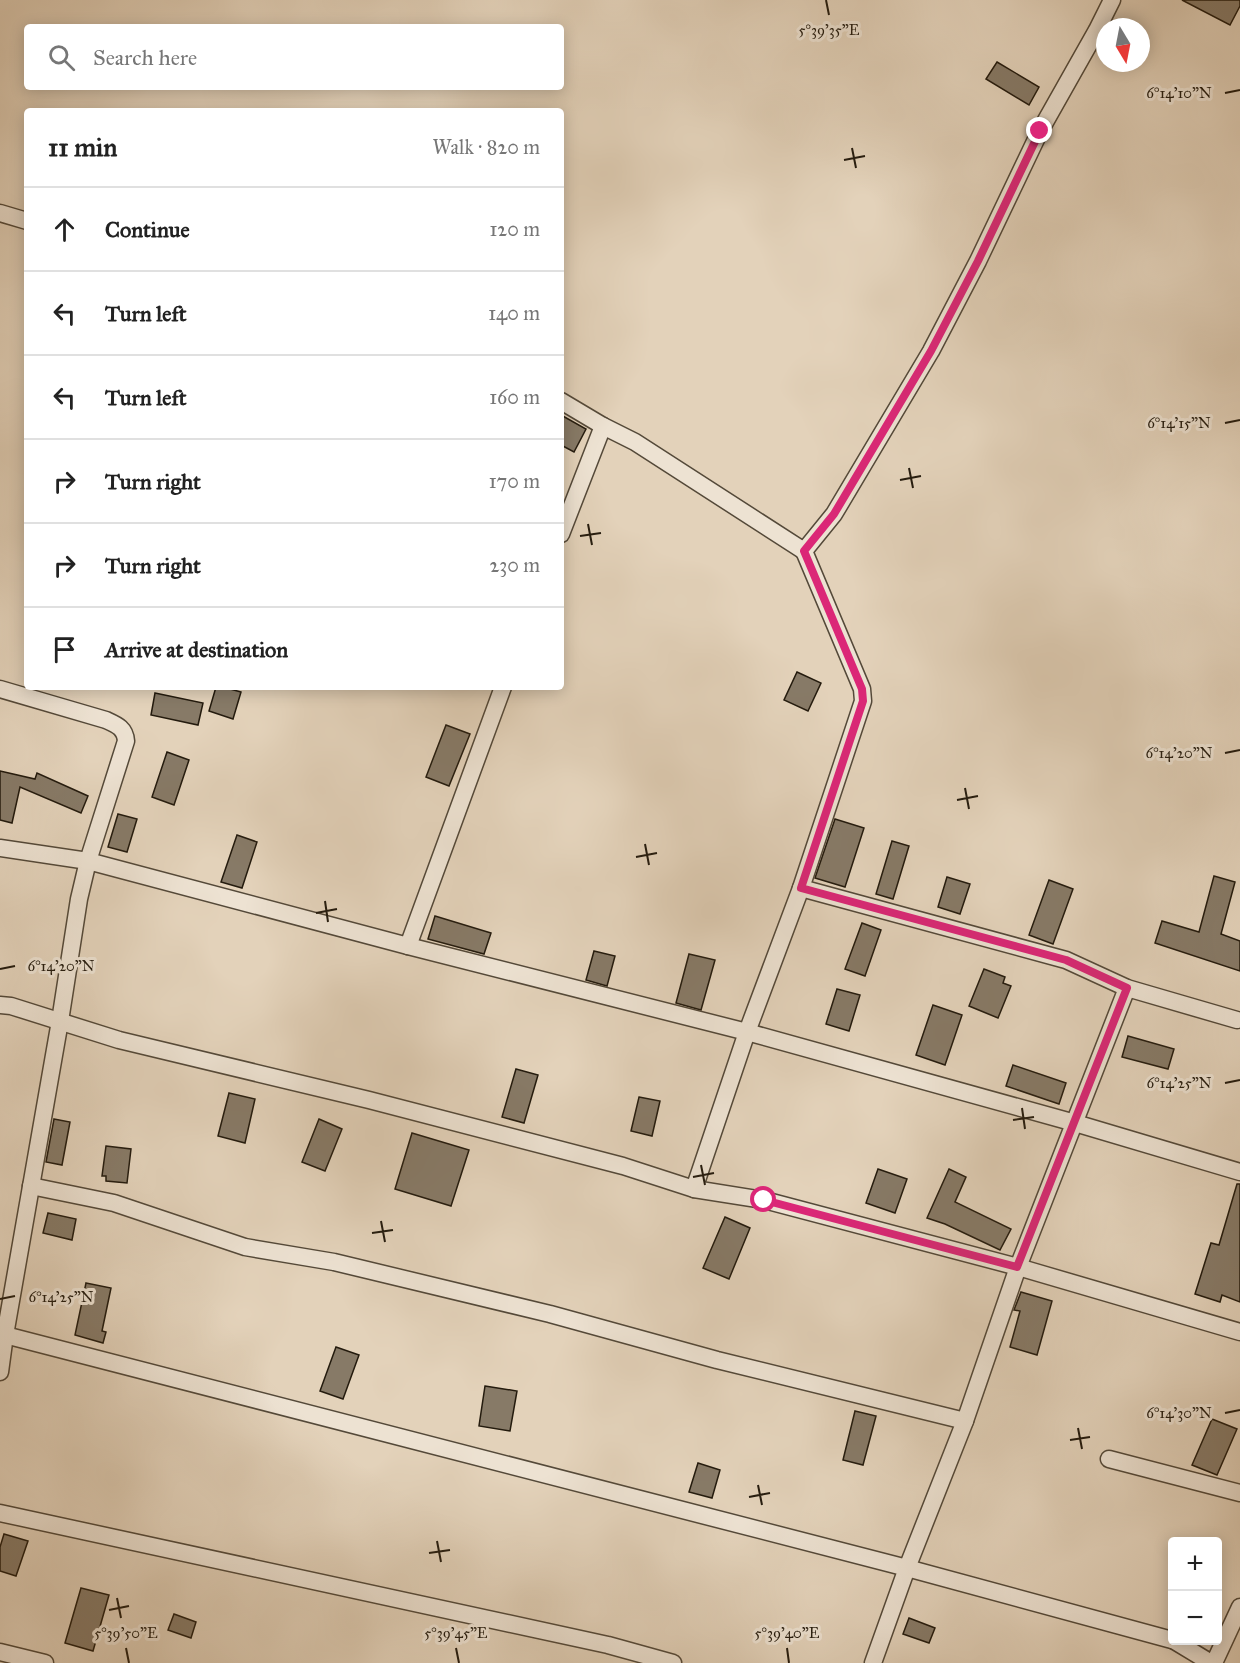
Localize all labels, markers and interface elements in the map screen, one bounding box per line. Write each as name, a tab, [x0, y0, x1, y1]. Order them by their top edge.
north arrow	[1096, 18, 1150, 72]
text: 5°39'35"E	[799, 21, 860, 39]
search box	[24, 24, 564, 90]
icon: search	[45, 41, 78, 74]
text: Search here	[93, 44, 197, 71]
text: 6°14'10"N	[1146, 84, 1212, 102]
route end	[1026, 117, 1052, 143]
text: 11 min	[48, 131, 117, 163]
text: Walk · 820 m	[433, 135, 540, 159]
icon: ahead	[48, 213, 81, 246]
text: Continue	[105, 216, 190, 243]
text: 120 m	[489, 217, 540, 241]
icon: left	[48, 297, 81, 330]
text: Turn left	[105, 300, 187, 327]
text: 140 m	[488, 301, 540, 325]
icon: left	[48, 381, 81, 414]
text: Turn left	[105, 384, 187, 411]
text: 160 m	[489, 385, 540, 409]
text: 6°14'15"N	[1147, 414, 1211, 432]
icon: right	[48, 465, 81, 498]
text: Turn right	[105, 468, 201, 495]
text: 170 m	[489, 469, 540, 493]
icon: right	[48, 549, 81, 582]
text: Turn right	[105, 552, 201, 579]
text: 230 m	[489, 553, 540, 577]
icon: arrive	[48, 633, 81, 666]
text: Arrive at destination	[105, 636, 288, 663]
text: 6°14'20"N	[1146, 744, 1213, 762]
text: 6°14'20"N	[28, 957, 95, 975]
text: 6°14'25"N	[1146, 1074, 1212, 1092]
route start	[750, 1186, 776, 1212]
text: 6°14'25"N	[28, 1288, 94, 1306]
text: 6°14'30"N	[1146, 1404, 1212, 1422]
map controls	[1168, 1537, 1222, 1645]
button: +	[1168, 1537, 1222, 1591]
button: −	[1168, 1591, 1222, 1645]
text: 5°39'50"E	[94, 1624, 158, 1642]
text: 5°39'45"E	[424, 1624, 488, 1642]
text: 5°39'40"E	[754, 1624, 820, 1642]

